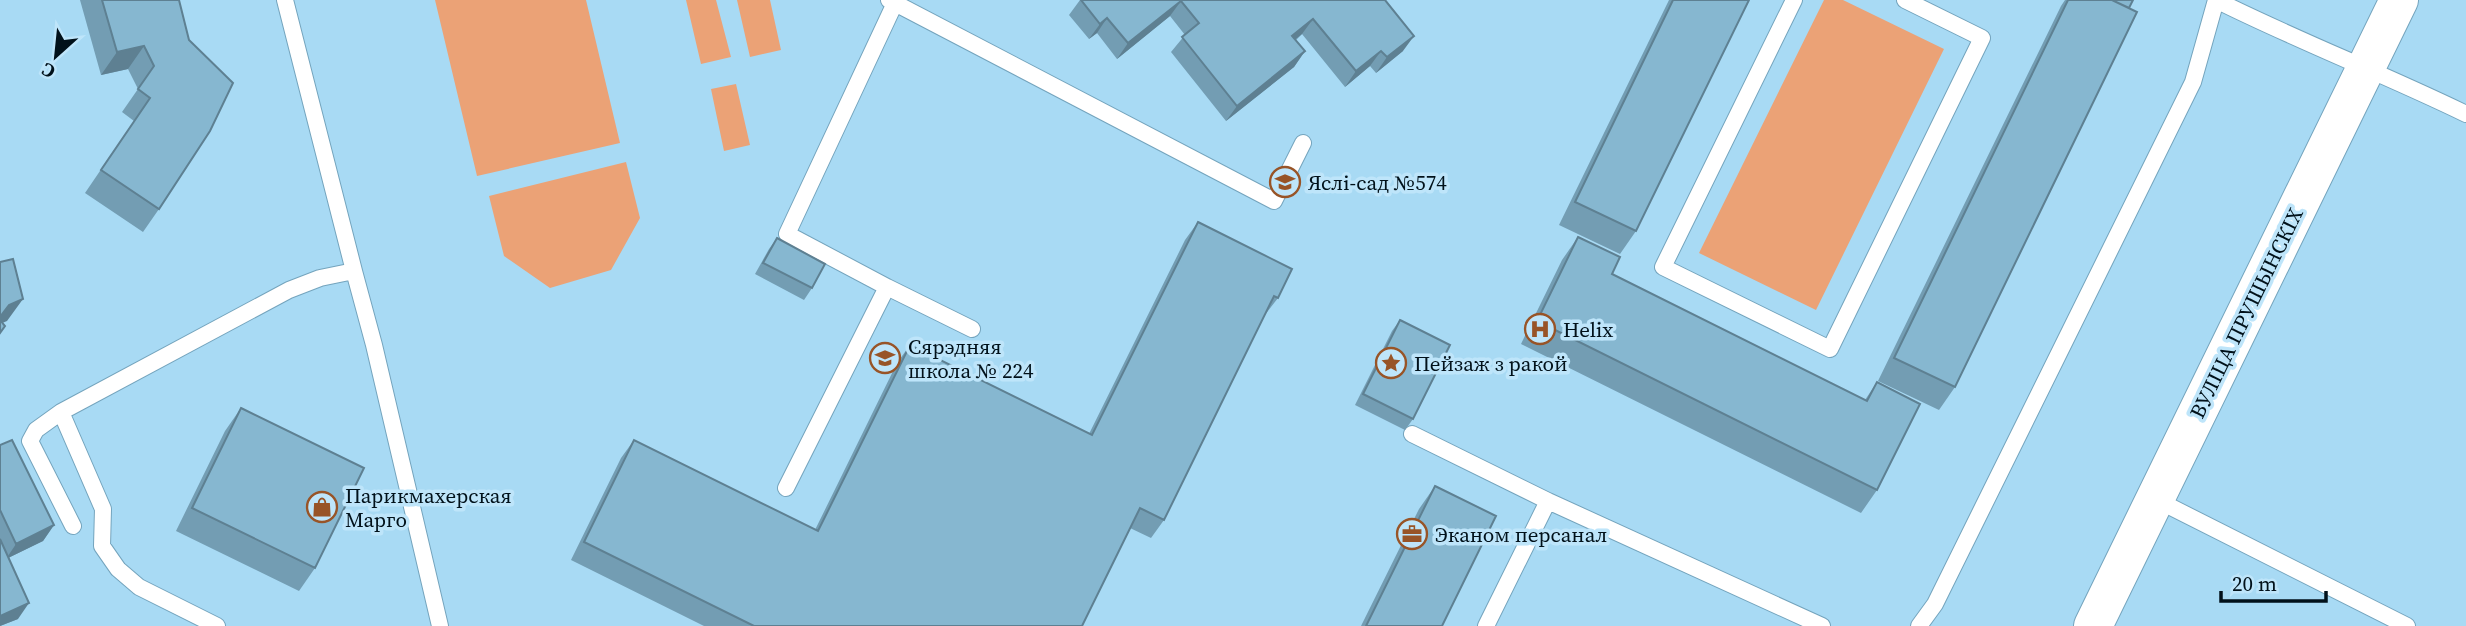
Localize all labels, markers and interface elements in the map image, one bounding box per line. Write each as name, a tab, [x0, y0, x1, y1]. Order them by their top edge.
north arrow	[21, 21, 91, 91]
text: С	[37, 57, 59, 85]
school or university icon: Яслі-сад №574	[1268, 165, 1302, 199]
place label: Яслі-сад №574	[1308, 168, 1447, 197]
street label: ВУЛІЦА ПРУШЫНСКІХ	[2182, 203, 2310, 423]
hospital icon: Helix	[1523, 312, 1557, 346]
place label: Helix	[1563, 315, 1613, 344]
place label: Сярэдняя школа № 224	[908, 332, 1034, 385]
school or university icon: Сярэдняя школа № 224	[868, 341, 902, 375]
place icon: Пейзаж з ракой	[1374, 346, 1408, 380]
place label: Пейзаж з ракой	[1414, 349, 1568, 378]
place label: Парикмахерская Марго	[345, 481, 512, 534]
shop icon: Парикмахерская Марго	[305, 490, 339, 524]
office icon: Эканом персанал	[1395, 517, 1429, 551]
place label: Эканом персанал	[1435, 520, 1607, 549]
scale bar	[2221, 560, 2326, 604]
text: 20 m	[2232, 569, 2277, 598]

